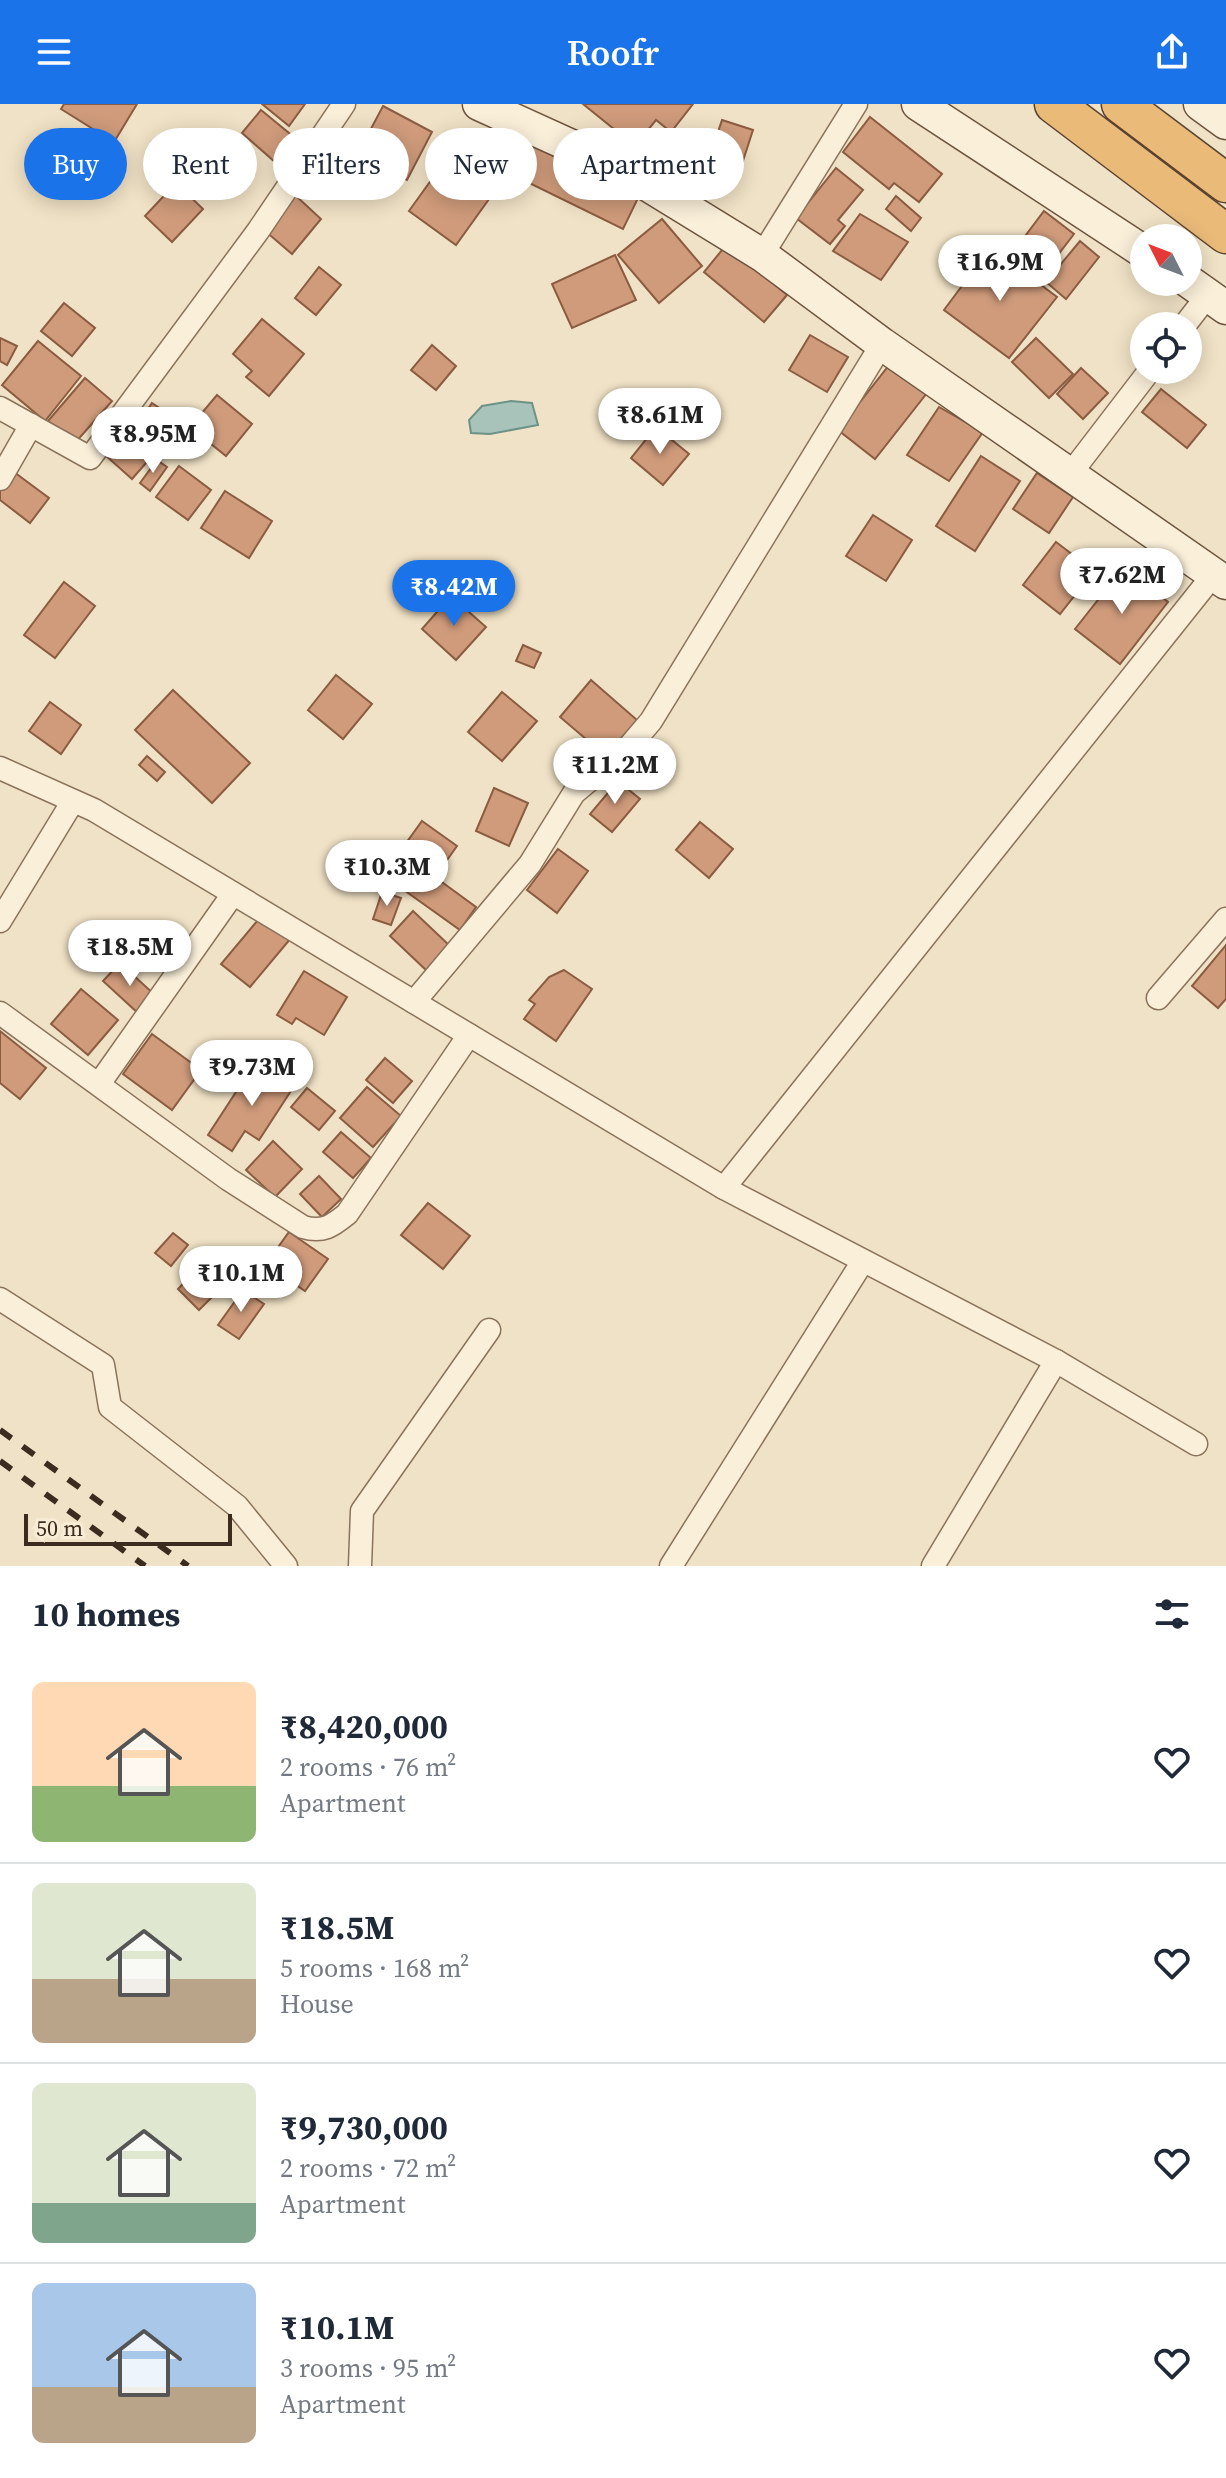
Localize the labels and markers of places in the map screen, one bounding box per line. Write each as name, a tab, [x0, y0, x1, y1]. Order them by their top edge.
pin: ₹16.9M	[935, 235, 1065, 303]
pin: ₹8.61M	[595, 388, 725, 456]
pin: ₹8.95M	[88, 407, 218, 475]
pin: ₹7.62M	[1057, 548, 1187, 616]
pin: ₹8.42M	[389, 560, 519, 628]
pin: ₹11.2M	[550, 738, 680, 806]
pin: ₹10.3M	[322, 840, 452, 908]
pin: ₹18.5M	[65, 920, 195, 988]
pin: ₹9.73M	[187, 1040, 317, 1108]
pin: ₹10.1M	[176, 1246, 306, 1314]

